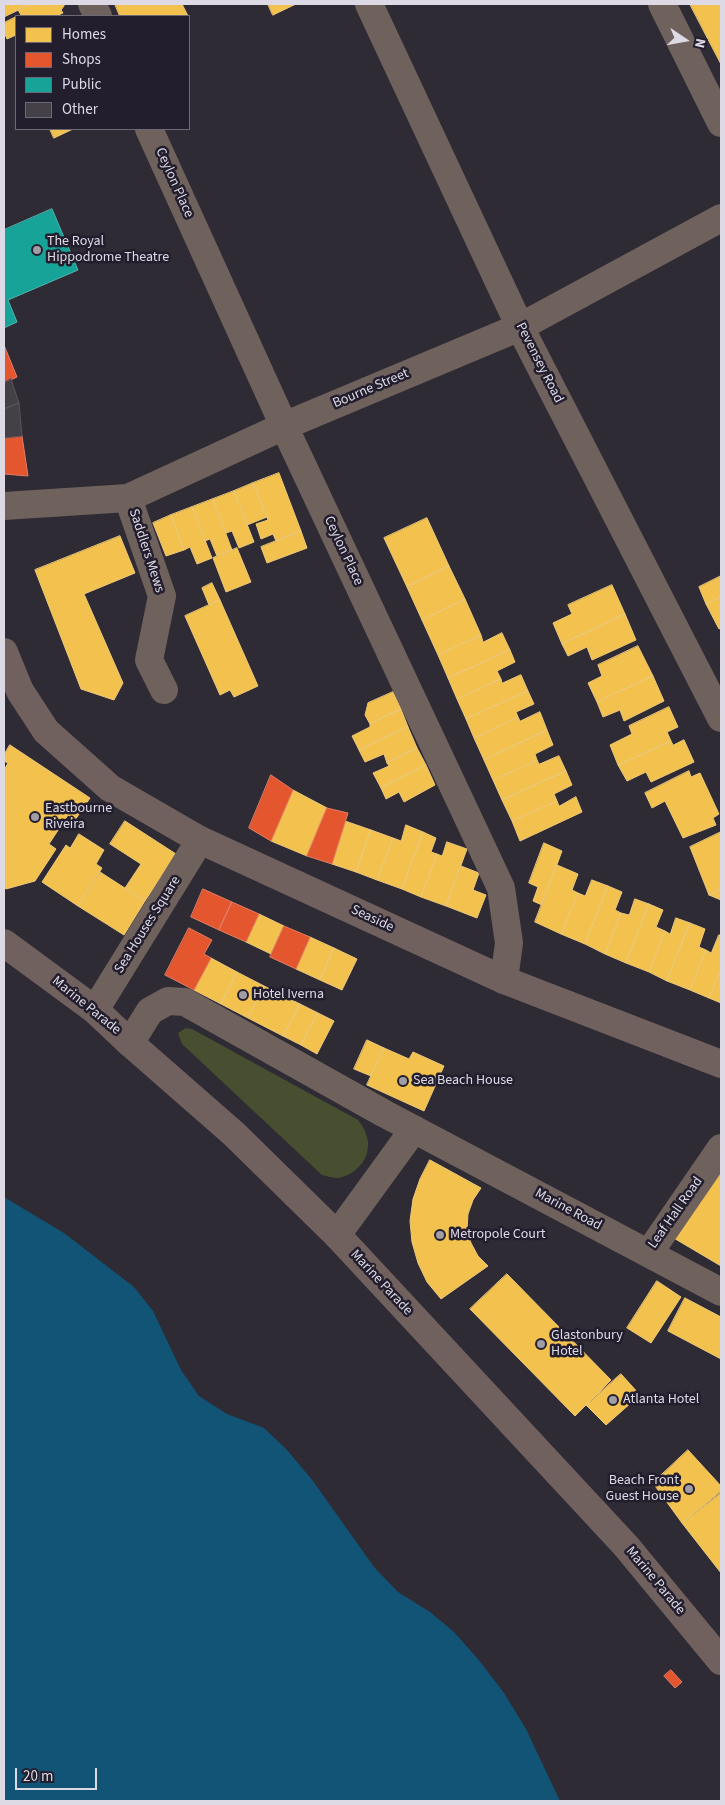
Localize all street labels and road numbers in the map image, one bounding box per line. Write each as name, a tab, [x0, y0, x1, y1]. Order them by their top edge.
street label: Ceylon Place	[151, 145, 197, 221]
street label: Pevensey Road	[512, 320, 566, 406]
street label: Bourne Street	[331, 365, 411, 413]
street label: Saddlers Mews	[125, 507, 167, 595]
street label: Ceylon Place	[320, 514, 366, 588]
street label: Sea Houses Square	[111, 873, 185, 977]
street label: Seaside	[348, 902, 396, 936]
street label: Marine Parade	[48, 973, 124, 1039]
street label: Leaf Hall Road	[645, 1174, 707, 1252]
street label: Marine Road	[532, 1185, 604, 1235]
street label: Marine Parade	[346, 1247, 416, 1319]
street label: Marine Parade	[622, 1544, 688, 1618]

